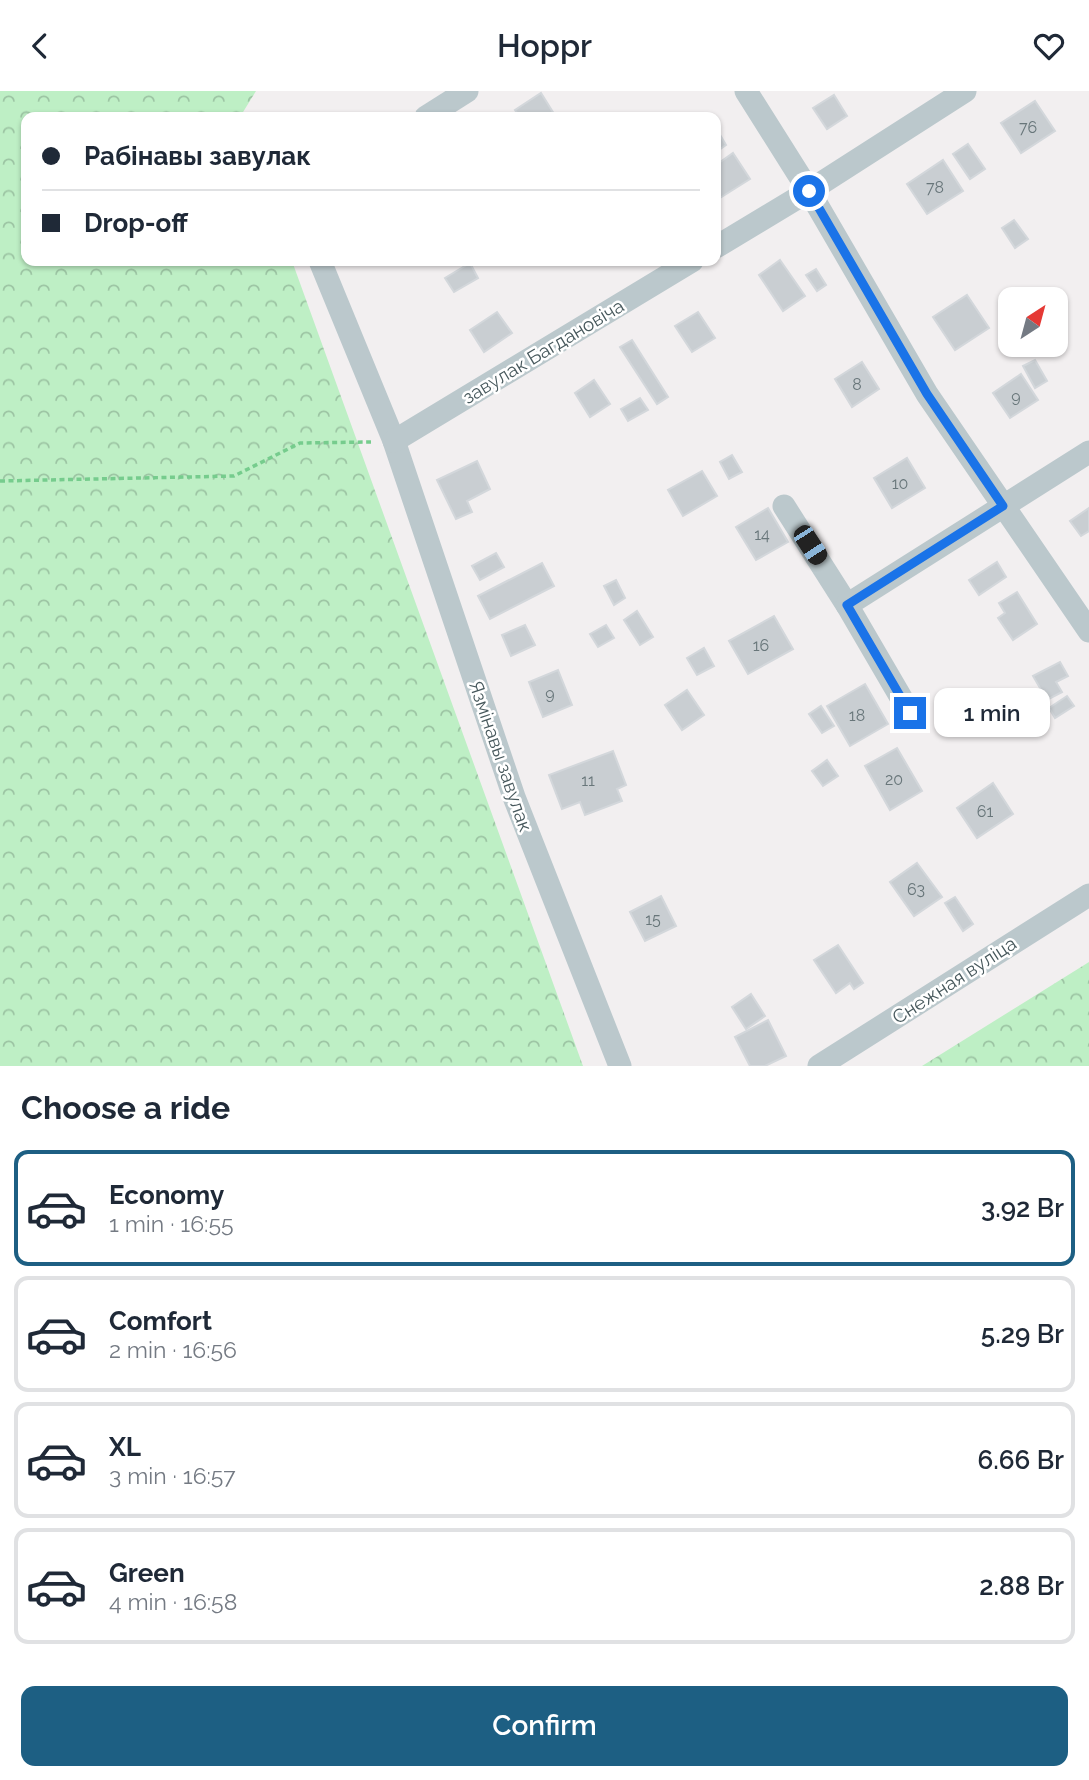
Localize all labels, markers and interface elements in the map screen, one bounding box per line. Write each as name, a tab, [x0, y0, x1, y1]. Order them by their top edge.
icon: back	[21, 27, 59, 65]
text: Hoppr	[497, 27, 592, 64]
icon: heart	[1030, 27, 1068, 65]
house number: 76	[1019, 118, 1037, 137]
text: Рабінавы завулак	[84, 141, 311, 171]
route start	[793, 175, 825, 207]
house number: 78	[926, 178, 944, 197]
text: Drop-off	[84, 208, 188, 238]
north arrow	[998, 287, 1068, 357]
map controls	[998, 287, 1068, 357]
street label: завулак Багдановіча	[458, 294, 628, 408]
house number: 8	[852, 375, 862, 394]
house number: 9	[1011, 387, 1021, 406]
house number: 10	[892, 474, 908, 493]
car	[790, 522, 831, 568]
house number: 14	[754, 525, 770, 544]
house number: 16	[753, 636, 769, 655]
street label: Язмінавы завулак	[465, 678, 537, 834]
house number: 9	[545, 684, 555, 703]
callout: 1 min	[934, 689, 1050, 737]
route end	[894, 697, 926, 729]
text: 1 min	[963, 699, 1021, 726]
house number: 18	[849, 706, 865, 725]
house number: 20	[885, 770, 903, 789]
house number: 11	[581, 771, 595, 790]
house number: 61	[977, 802, 993, 821]
house number: 63	[907, 880, 925, 899]
house number: 15	[645, 910, 661, 929]
street label: Снежная вуліца	[888, 932, 1020, 1028]
text: Choose a ride	[21, 1089, 230, 1126]
icon: car	[25, 1177, 88, 1240]
text: Economy	[109, 1180, 224, 1210]
text: 3.92 Br	[981, 1193, 1064, 1223]
text: 1 min · 16:55	[109, 1210, 233, 1237]
icon: car	[25, 1303, 88, 1366]
text: Comfort	[109, 1306, 212, 1336]
text: 5.29 Br	[981, 1319, 1064, 1349]
text: 2 min · 16:56	[109, 1336, 237, 1363]
icon: car	[25, 1429, 88, 1492]
text: XL	[109, 1432, 141, 1462]
text: 6.66 Br	[977, 1445, 1064, 1475]
text: 3 min · 16:57	[109, 1462, 236, 1489]
icon: car	[25, 1555, 88, 1618]
text: Green	[109, 1558, 185, 1588]
text: 2.88 Br	[979, 1571, 1064, 1601]
text: 4 min · 16:58	[109, 1588, 237, 1615]
button: Confirm	[21, 1686, 1068, 1766]

